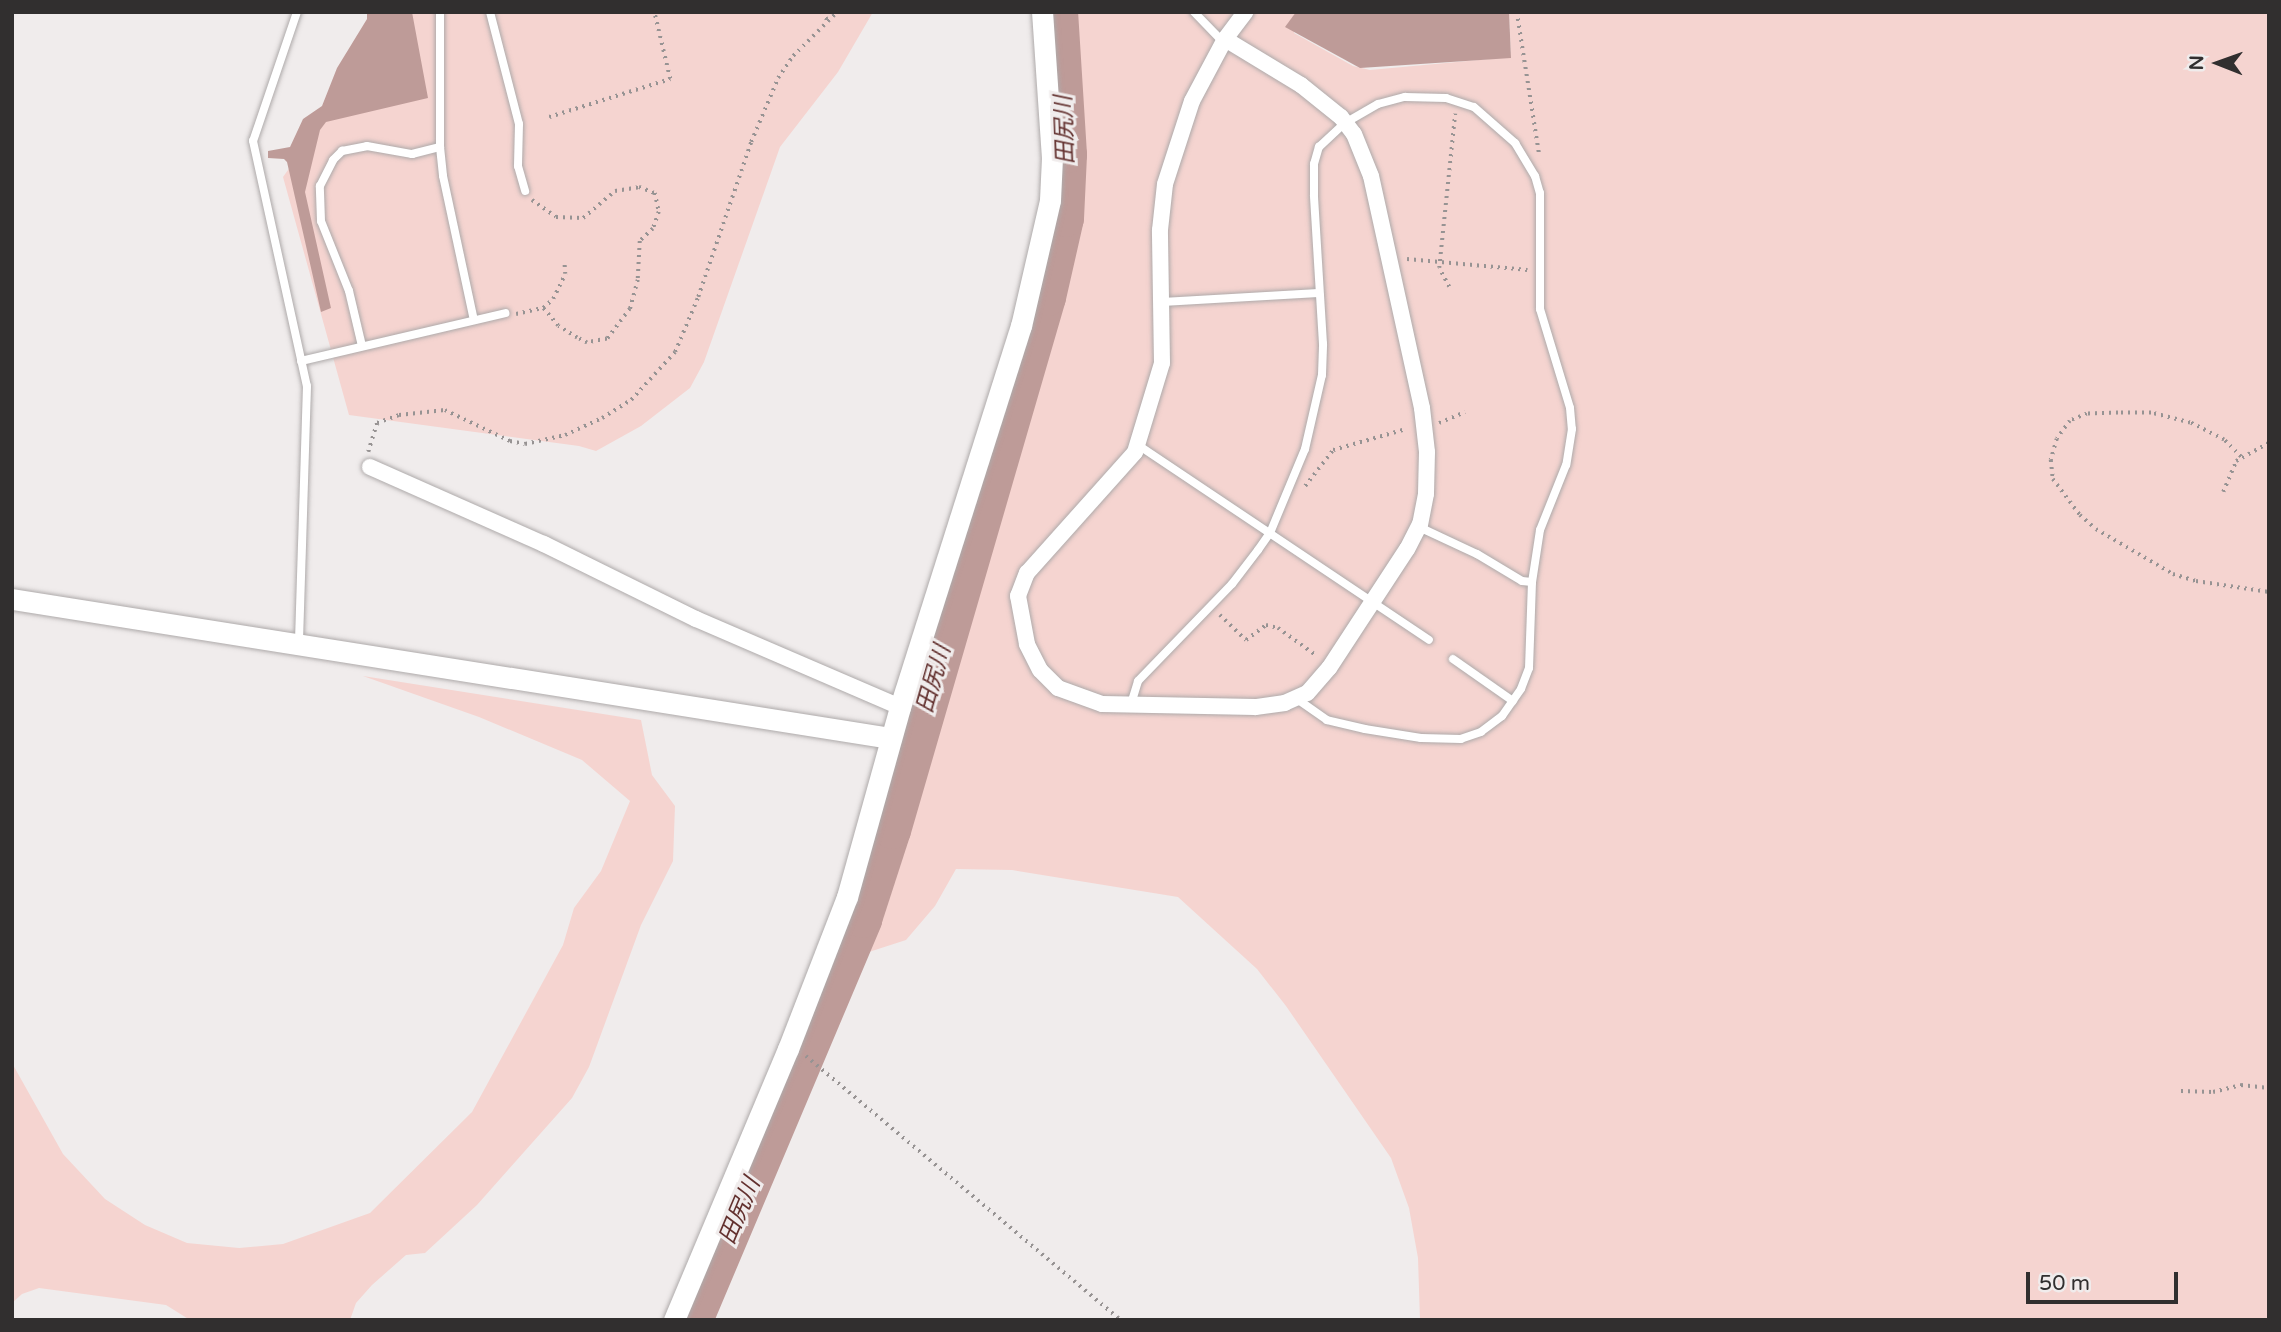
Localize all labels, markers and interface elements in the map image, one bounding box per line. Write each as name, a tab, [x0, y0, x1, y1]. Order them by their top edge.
north arrow	[2183, 28, 2253, 98]
text: N	[2186, 55, 2208, 70]
water label: 田尻川	[1050, 95, 1080, 165]
water label: 田尻川	[911, 642, 957, 716]
water label: 田尻川	[714, 1174, 766, 1248]
scale bar	[2029, 1258, 2181, 1302]
text: 50 m	[2039, 1271, 2090, 1296]

